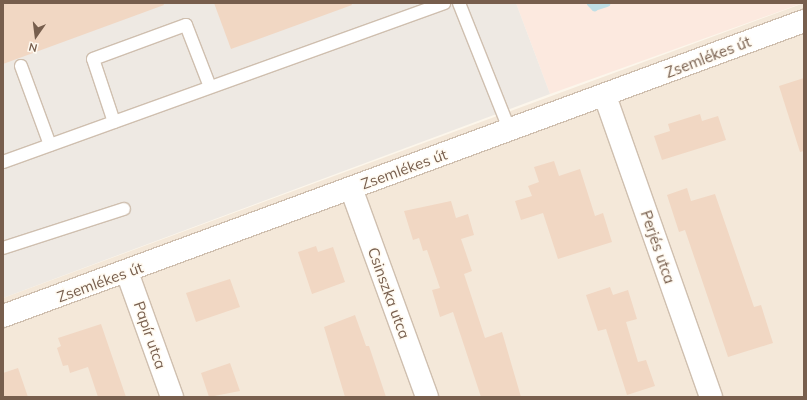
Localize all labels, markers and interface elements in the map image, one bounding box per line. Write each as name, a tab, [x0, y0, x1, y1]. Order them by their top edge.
north arrow	[16, 16, 56, 56]
street label: Zsemlékes út	[663, 32, 753, 82]
text: N	[27, 40, 39, 55]
street label: Zsemlékes út	[359, 145, 449, 193]
street label: Perjés utca	[637, 208, 679, 286]
street label: Csinszka utca	[364, 245, 414, 341]
street label: Zsemlékes út	[55, 258, 145, 306]
street label: Papír utca	[130, 299, 170, 371]

